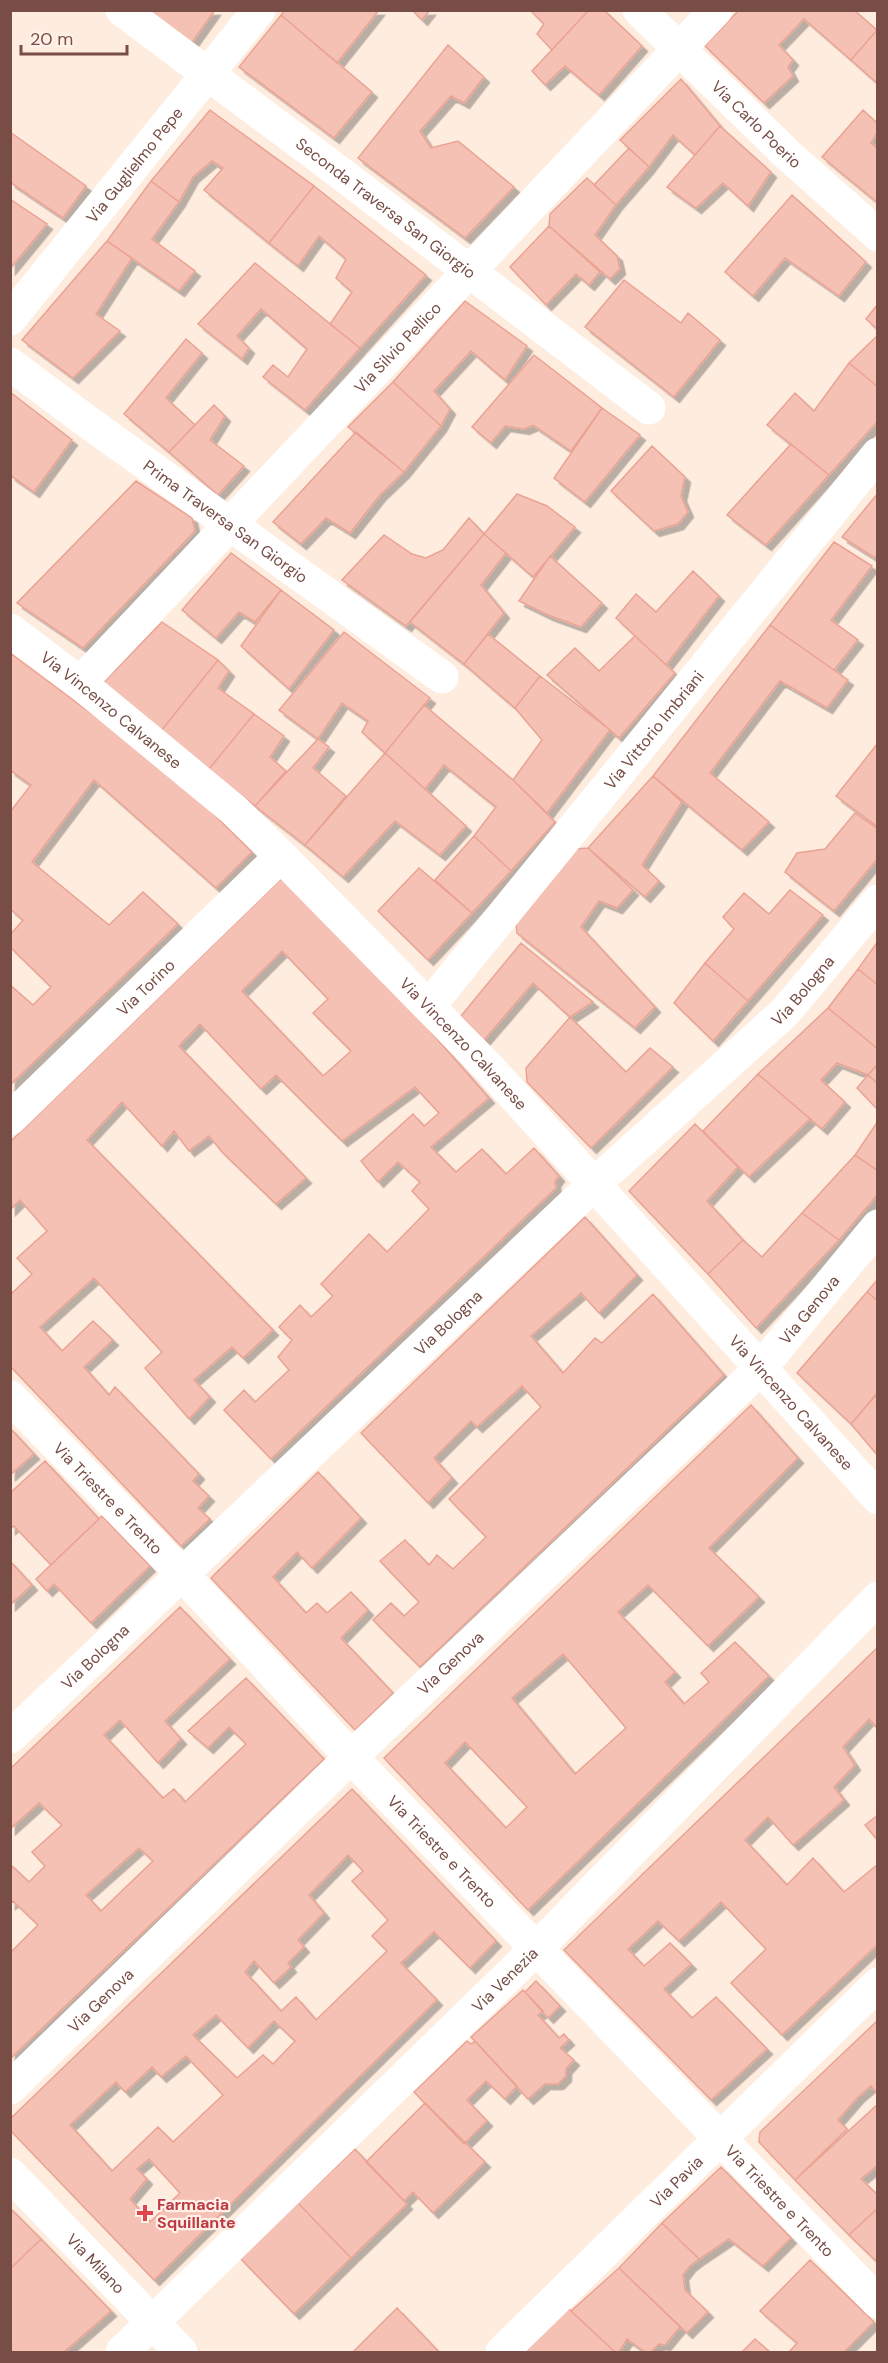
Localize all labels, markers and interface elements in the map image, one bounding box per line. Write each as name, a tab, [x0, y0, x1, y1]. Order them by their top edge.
scale bar	[21, 18, 128, 56]
text: 20 m	[30, 27, 73, 51]
street label: Via Carlo Poerio	[707, 76, 806, 173]
street label: Via Guglielmo Pepe	[82, 103, 188, 227]
street label: Seconda Traversa San Giorgio	[292, 133, 480, 283]
street label: Via Silvio Pellico	[350, 298, 446, 398]
street label: Prima Traversa San Giorgio	[139, 455, 312, 588]
street label: Via Vincenzo Calvanese	[36, 647, 186, 774]
street label: Via Vittorio Imbriani	[599, 666, 709, 794]
street label: Via Bologna	[767, 951, 839, 1031]
street label: Via Torino	[112, 955, 180, 1021]
street label: Via Vincenzo Calvanese	[395, 973, 532, 1115]
street label: Via Genova	[775, 1271, 844, 1349]
street label: Via Bologna	[410, 1286, 487, 1360]
street label: Via Vincenzo Calvanese	[724, 1330, 858, 1475]
street label: Via Triestre e Trento	[49, 1438, 167, 1559]
street label: Via Bologna	[57, 1620, 134, 1694]
street label: Via Genova	[413, 1627, 488, 1700]
street label: Via Triestre e Trento	[383, 1791, 501, 1912]
street label: Via Venezia	[467, 1943, 543, 2017]
street label: Via Genova	[63, 1964, 138, 2037]
street label: Via Triestre e Trento	[720, 2140, 839, 2262]
street label: Via Pavia	[646, 2151, 708, 2212]
place label: Farmacia Squillante	[157, 2194, 236, 2233]
marker: Farmacia Squillante	[138, 2206, 152, 2220]
street label: Via Milano	[62, 2229, 129, 2298]

